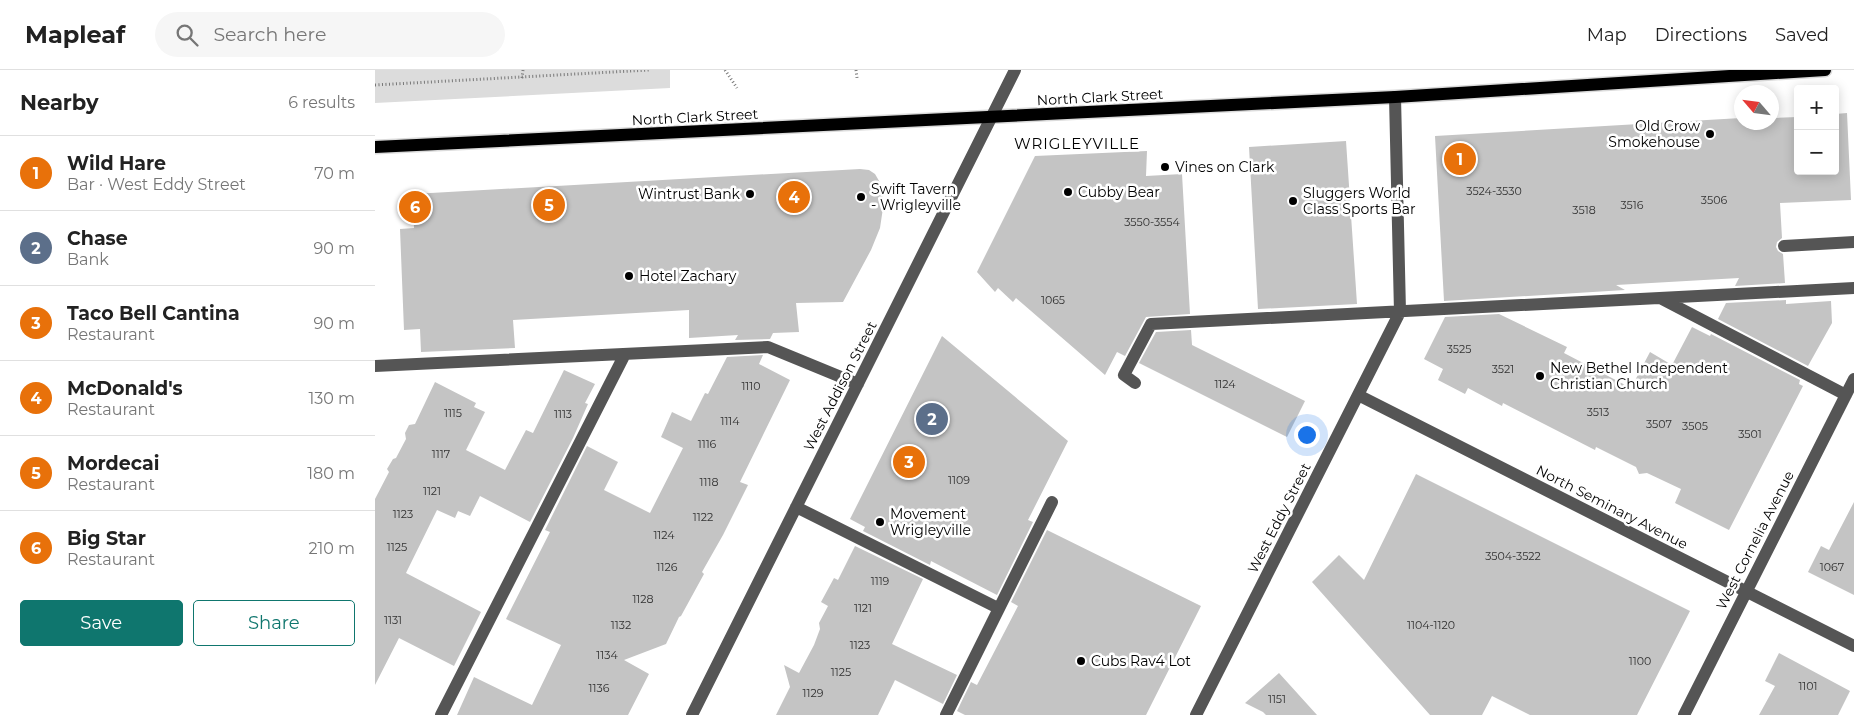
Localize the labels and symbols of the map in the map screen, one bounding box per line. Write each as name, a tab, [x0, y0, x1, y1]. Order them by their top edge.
street label: North Clark Street	[1036, 85, 1164, 109]
north arrow	[1734, 85, 1779, 130]
street label: North Clark Street	[631, 105, 759, 129]
place label: Old Crow Smokehouse	[1608, 117, 1701, 151]
marker: Old Crow Smokehouse	[1704, 128, 1716, 140]
district label: WRIGLEYVILLE	[1014, 134, 1140, 153]
pin: 1	[1444, 140, 1476, 178]
place label: Vines on Clark	[1175, 158, 1275, 176]
marker: Vines on Clark	[1159, 161, 1171, 173]
pin: 4	[778, 178, 810, 216]
place label: Swift Tavern - Wrigleyville	[871, 180, 961, 214]
place label: Cubby Bear	[1078, 183, 1160, 201]
place label: Sluggers World Class Sports Bar	[1303, 184, 1416, 218]
house number: 3524-3530	[1466, 184, 1522, 198]
place label: Wintrust Bank	[638, 185, 741, 203]
pin: 5	[533, 186, 565, 224]
marker: Cubby Bear	[1062, 186, 1074, 198]
pin: 6	[399, 188, 431, 226]
marker: Wintrust Bank	[744, 188, 756, 200]
marker: Swift Tavern - Wrigleyville	[855, 191, 867, 203]
house number: 3506	[1701, 193, 1727, 207]
marker: Sluggers World Class Sports Bar	[1287, 195, 1299, 207]
house number: 3516	[1621, 198, 1644, 212]
house number: 3518	[1572, 203, 1596, 217]
house number: 3550-3554	[1124, 215, 1181, 229]
place label: Hotel Zachary	[639, 267, 737, 285]
marker: Hotel Zachary	[623, 270, 635, 282]
house number: 1065	[1041, 293, 1065, 307]
street label: West Addison Street	[799, 318, 881, 454]
house number: 3525	[1447, 342, 1471, 356]
place label: New Bethel Independent Christian Church	[1550, 359, 1728, 393]
house number: 3521	[1492, 362, 1514, 376]
marker: New Bethel Independent Christian Church	[1534, 370, 1546, 382]
house number: 1124	[1214, 377, 1236, 391]
house number: 1110	[741, 379, 761, 393]
pin: 2	[916, 400, 948, 438]
house number: 3513	[1587, 405, 1609, 419]
house number: 1115	[444, 406, 462, 420]
house number: 1113	[554, 407, 572, 421]
house number: 1114	[720, 414, 740, 428]
house number: 3507	[1646, 417, 1672, 431]
house number: 3505	[1682, 419, 1708, 433]
your location	[1294, 422, 1320, 448]
house number: 3501	[1738, 427, 1762, 441]
house number: 1116	[698, 437, 717, 451]
pin: 3	[893, 443, 925, 481]
house number: 1117	[432, 447, 450, 461]
street label: West Eddy Street	[1243, 460, 1315, 576]
street label: North Seminary Avenue	[1533, 461, 1691, 553]
street label: West Cornelia Avenue	[1712, 468, 1798, 612]
house number: 1109	[948, 473, 970, 487]
house number: 1118	[700, 475, 718, 489]
house number: 1121	[423, 484, 441, 498]
place label: Movement Wrigleyville	[890, 505, 971, 539]
house number: 1123	[393, 507, 413, 521]
house number: 1122	[693, 510, 713, 524]
marker: Movement Wrigleyville	[874, 516, 886, 528]
house number: 1124	[653, 528, 675, 542]
house number: 1125	[387, 540, 407, 554]
house number: 3504-3522	[1485, 549, 1541, 563]
house number: 1126	[657, 560, 678, 574]
house number: 1067	[1820, 560, 1844, 574]
house number: 1119	[871, 574, 890, 588]
house number: 1128	[632, 592, 654, 606]
house number: 1121	[854, 601, 872, 615]
house number: 1131	[384, 613, 402, 627]
house number: 1132	[611, 618, 631, 632]
house number: 1104-1120	[1407, 618, 1455, 632]
house number: 1123	[850, 638, 870, 652]
house number: 1134	[596, 648, 618, 662]
place label: Cubs Rav4 Lot	[1091, 652, 1191, 670]
house number: 1100	[1629, 654, 1651, 668]
marker: Cubs Rav4 Lot	[1075, 655, 1087, 667]
house number: 1125	[831, 665, 851, 679]
house number: 1101	[1798, 679, 1818, 693]
house number: 1136	[589, 681, 610, 695]
house number: 1129	[803, 686, 824, 700]
house number: 1151	[1268, 692, 1286, 706]

